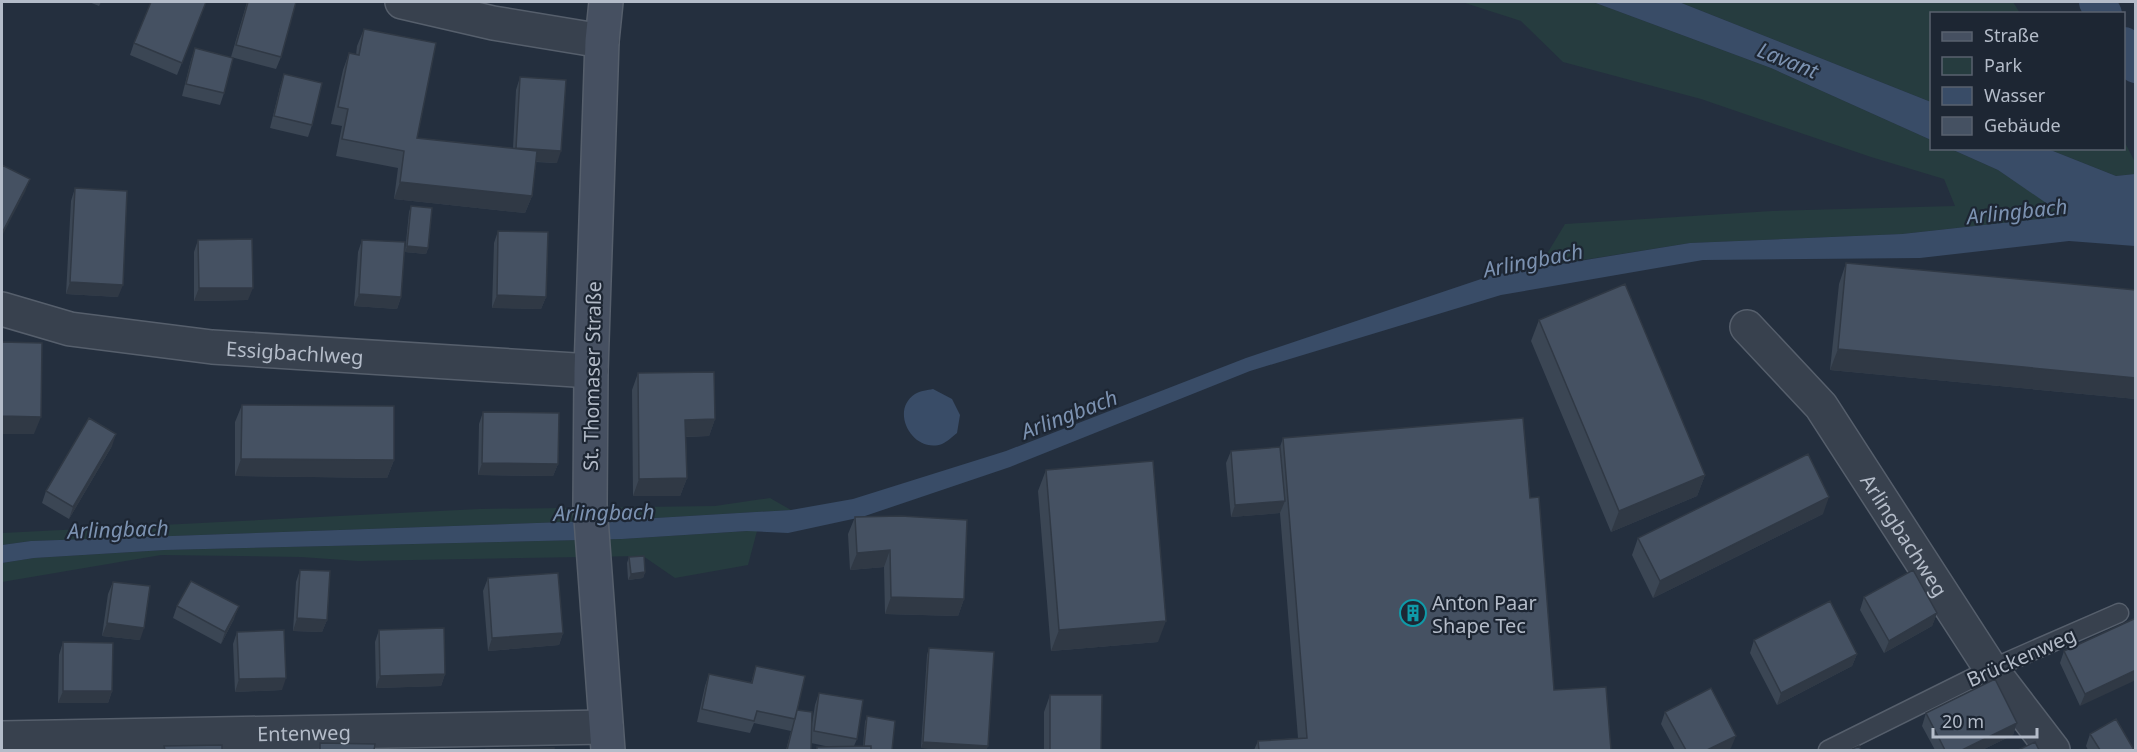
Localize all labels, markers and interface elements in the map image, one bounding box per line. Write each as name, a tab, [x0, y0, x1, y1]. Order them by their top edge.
legend	[1930, 12, 2125, 150]
text: Straße	[1984, 23, 2039, 47]
water label: Lavant	[1754, 35, 1823, 85]
text: Park	[1984, 53, 2022, 77]
text: Wasser	[1984, 83, 2046, 107]
text: Gebäude	[1984, 113, 2061, 137]
water label: Arlingbach	[1963, 192, 2069, 230]
water label: Arlingbach	[1479, 237, 1585, 284]
street label: St. Thomaser Straße	[577, 281, 607, 471]
street label: Essigbachlweg	[225, 334, 364, 370]
water label: Arlingbach	[1015, 383, 1121, 446]
street label: Arlingbachweg	[1855, 469, 1954, 602]
water label: Arlingbach	[551, 497, 655, 527]
water label: Arlingbach	[65, 513, 169, 545]
place label: Anton Paar Shape Tec	[1432, 589, 1537, 639]
building icon: Anton Paar Shape Tec	[1398, 598, 1428, 628]
street label: Brückenweg	[1962, 621, 2080, 693]
scale bar	[1933, 701, 2036, 739]
text: 20 m	[1942, 709, 1984, 733]
street label: Entenweg	[257, 718, 351, 747]

